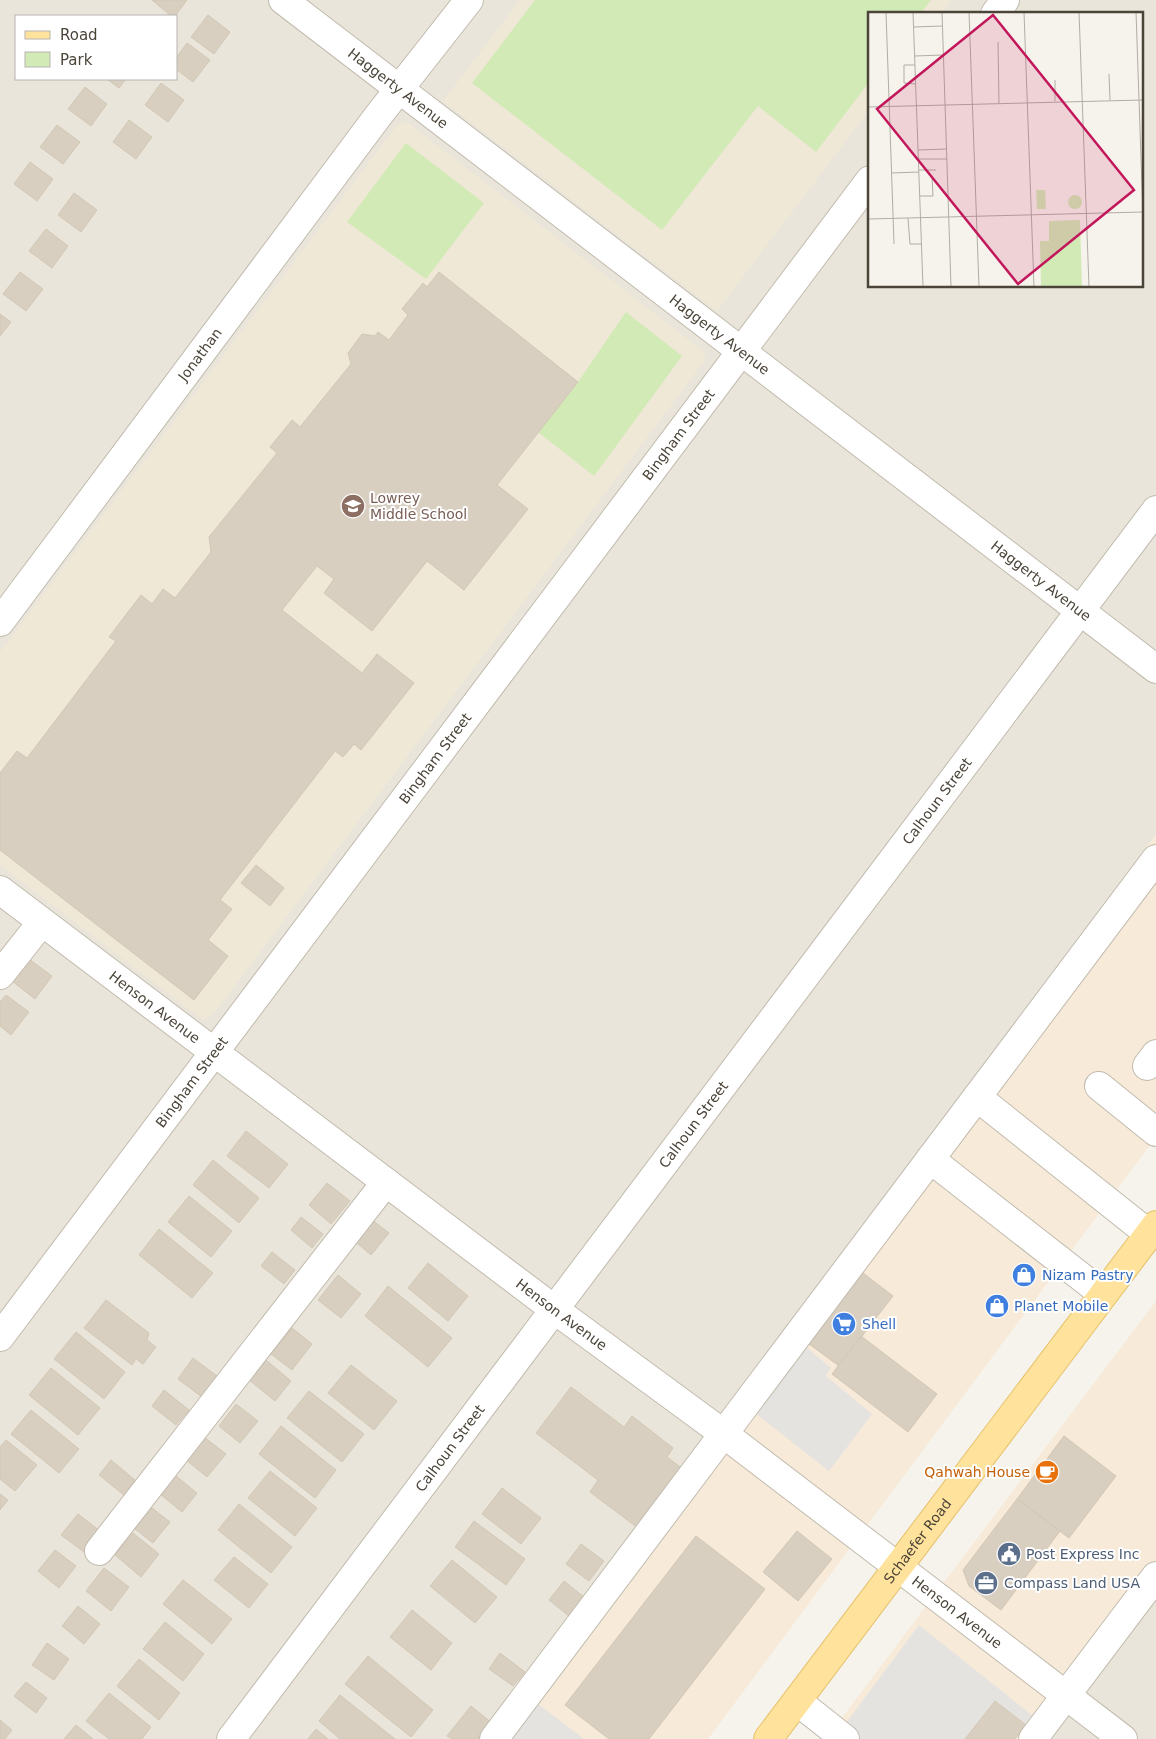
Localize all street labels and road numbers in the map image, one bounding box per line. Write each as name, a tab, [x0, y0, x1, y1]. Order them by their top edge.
street label: Haggerty Avenue	[345, 45, 451, 132]
street label: Haggerty Avenue	[666, 291, 773, 378]
street label: Jonathan	[174, 325, 225, 385]
street label: Bingham Street	[639, 386, 718, 483]
street label: Haggerty Avenue	[988, 538, 1094, 624]
street label: Bingham Street	[396, 709, 475, 807]
street label: Calhoun Street	[899, 754, 975, 848]
street label: Henson Avenue	[106, 968, 203, 1046]
street label: Bingham Street	[152, 1033, 231, 1131]
street label: Calhoun Street	[656, 1078, 732, 1171]
street label: Henson Avenue	[513, 1275, 610, 1354]
street label: Calhoun Street	[412, 1401, 488, 1495]
street label: Schaefer Road	[880, 1496, 954, 1586]
street label: Henson Avenue	[909, 1573, 1005, 1652]

